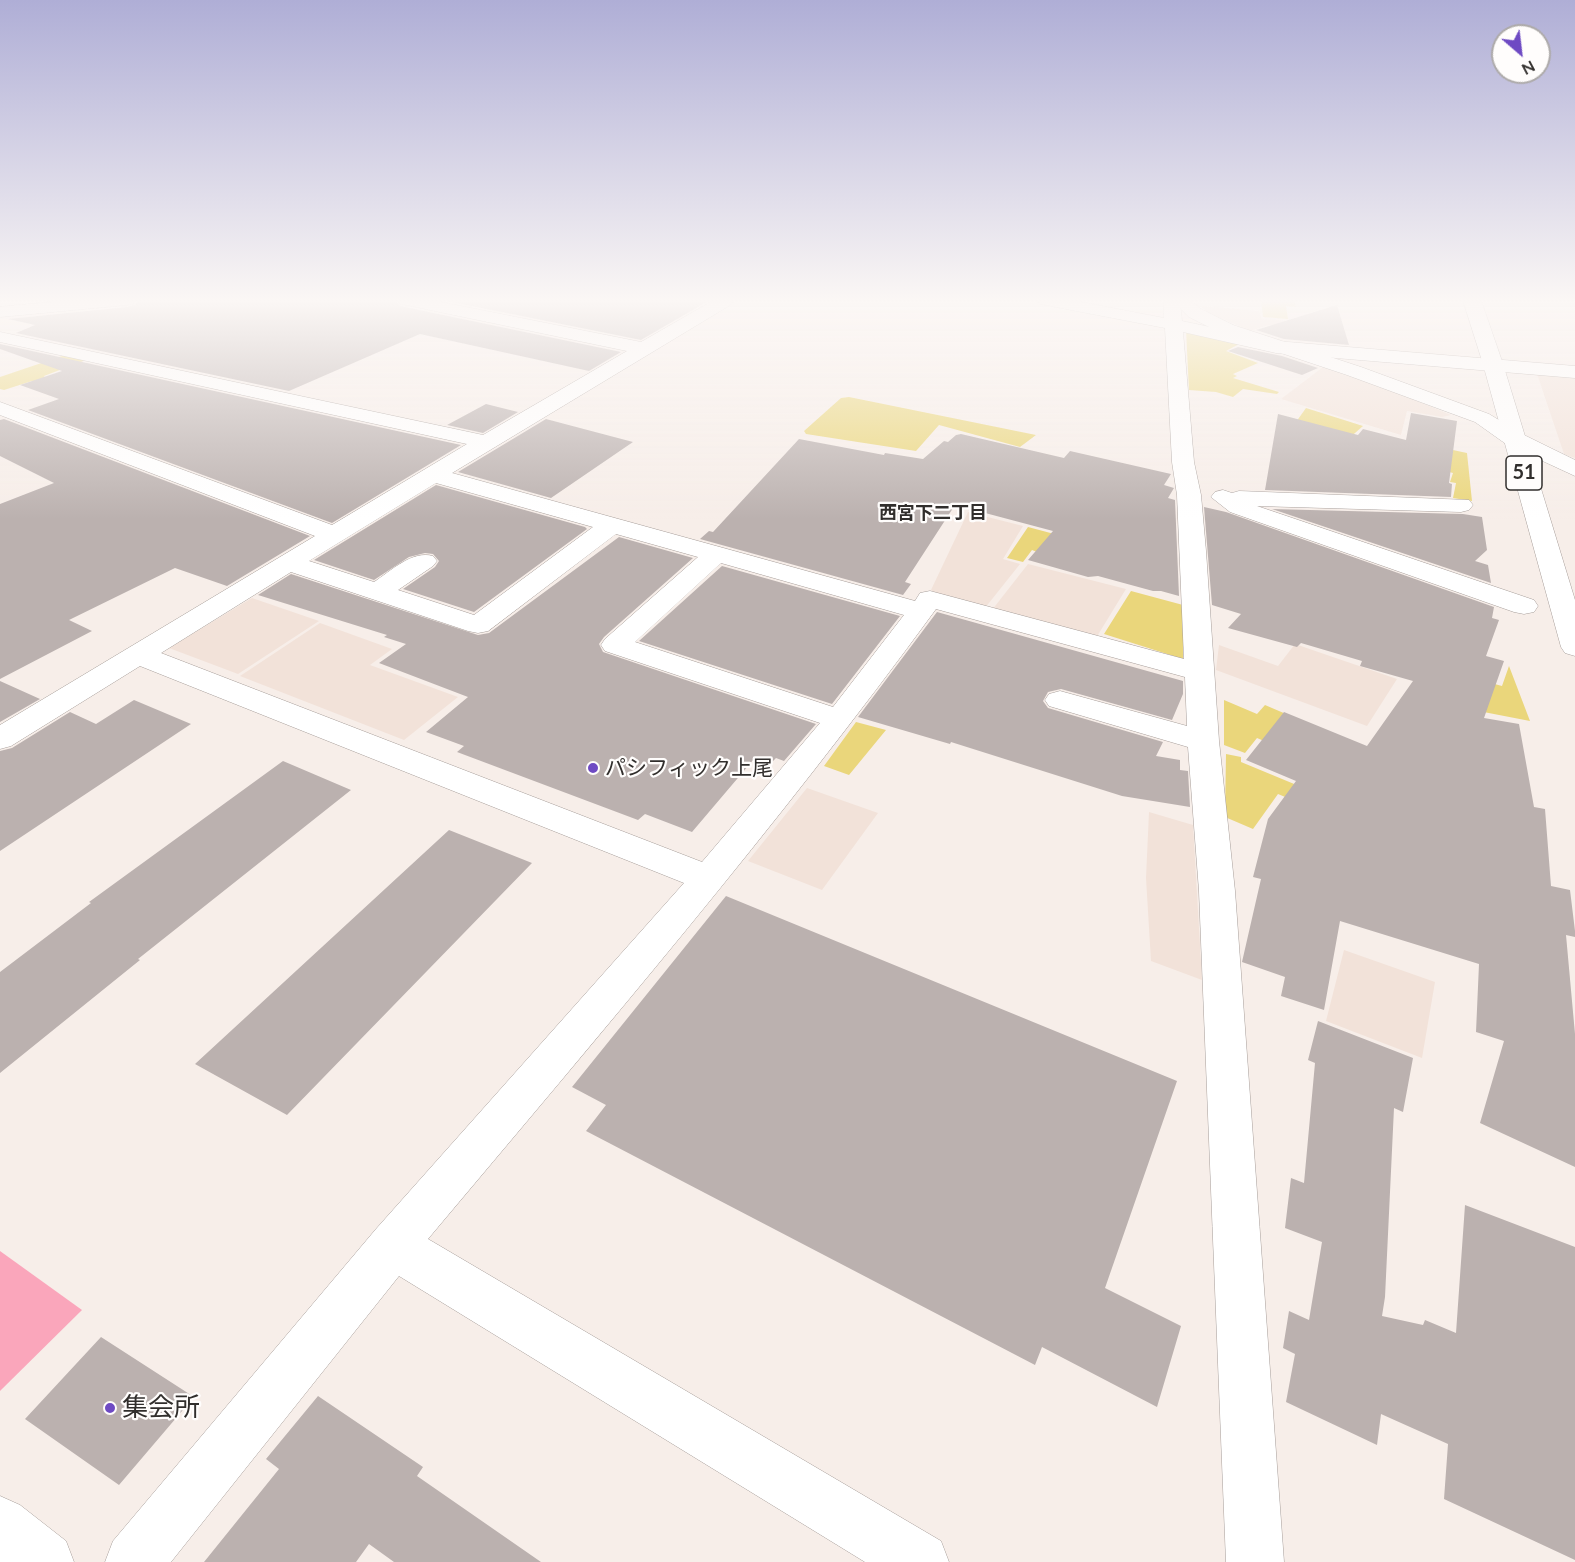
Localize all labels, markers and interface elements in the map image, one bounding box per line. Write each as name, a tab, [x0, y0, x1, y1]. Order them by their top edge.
north arrow	[1491, 24, 1551, 84]
text: N	[1519, 57, 1539, 80]
road number: 51	[1506, 456, 1542, 490]
district label: 西宮下二丁目	[879, 502, 987, 524]
place label: パシフィック上尾	[605, 755, 773, 781]
marker: パシフィック上尾	[586, 761, 600, 775]
place label: 集会所	[122, 1392, 200, 1424]
marker: 集会所	[103, 1401, 117, 1415]

